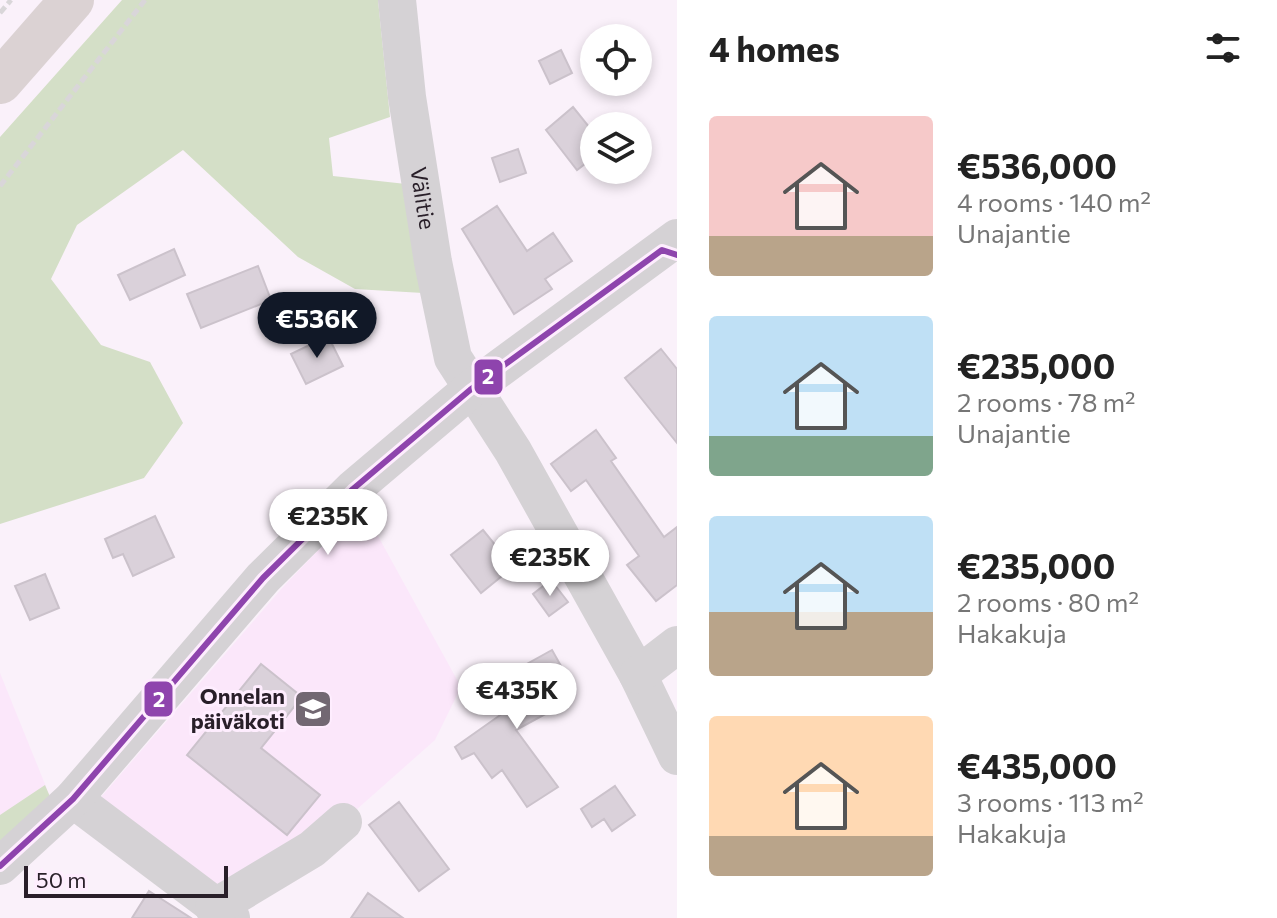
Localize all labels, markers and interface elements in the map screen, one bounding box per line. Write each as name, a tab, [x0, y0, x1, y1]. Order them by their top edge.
map controls	[580, 24, 652, 184]
button: locate	[580, 24, 652, 96]
icon: filters	[1201, 26, 1245, 70]
text: 4 homes	[709, 27, 840, 69]
button: layers	[580, 112, 652, 184]
text: €536,000	[957, 144, 1117, 186]
icon: home	[773, 148, 869, 244]
street label: Välitie	[405, 165, 442, 231]
text: 4 rooms · 140 m²	[957, 186, 1151, 217]
text: Unajantie	[957, 217, 1071, 248]
pin: €536K	[261, 292, 373, 360]
text: €536K	[276, 302, 358, 333]
text: €235,000	[957, 344, 1115, 386]
icon: home	[773, 348, 869, 444]
line badge: 2	[473, 358, 504, 396]
text: 2	[482, 362, 494, 389]
text: 2 rooms · 78 m²	[957, 386, 1136, 417]
text: Unajantie	[957, 417, 1071, 448]
pin: €235K	[272, 489, 384, 557]
text: €235K	[287, 499, 369, 530]
pin: €235K	[494, 530, 606, 598]
text: €235K	[509, 540, 591, 571]
text: €235,000	[957, 544, 1115, 586]
icon: home	[773, 548, 869, 644]
text: 2 rooms · 80 m²	[957, 586, 1139, 617]
text: Hakakuja	[957, 617, 1067, 648]
pin: €435K	[461, 663, 573, 731]
text: €435K	[476, 673, 558, 704]
line badge: 2	[143, 680, 174, 718]
place label: Onnelan päiväkoti	[191, 682, 285, 734]
text: 2	[153, 685, 165, 712]
school or university icon: Onnelan päiväkoti	[292, 688, 334, 730]
text: €435,000	[957, 744, 1117, 786]
icon: home	[773, 748, 869, 844]
text: 3 rooms · 113 m²	[957, 786, 1144, 817]
text: Hakakuja	[957, 817, 1067, 848]
scale bar	[24, 862, 228, 898]
text: 50 m	[36, 866, 86, 893]

